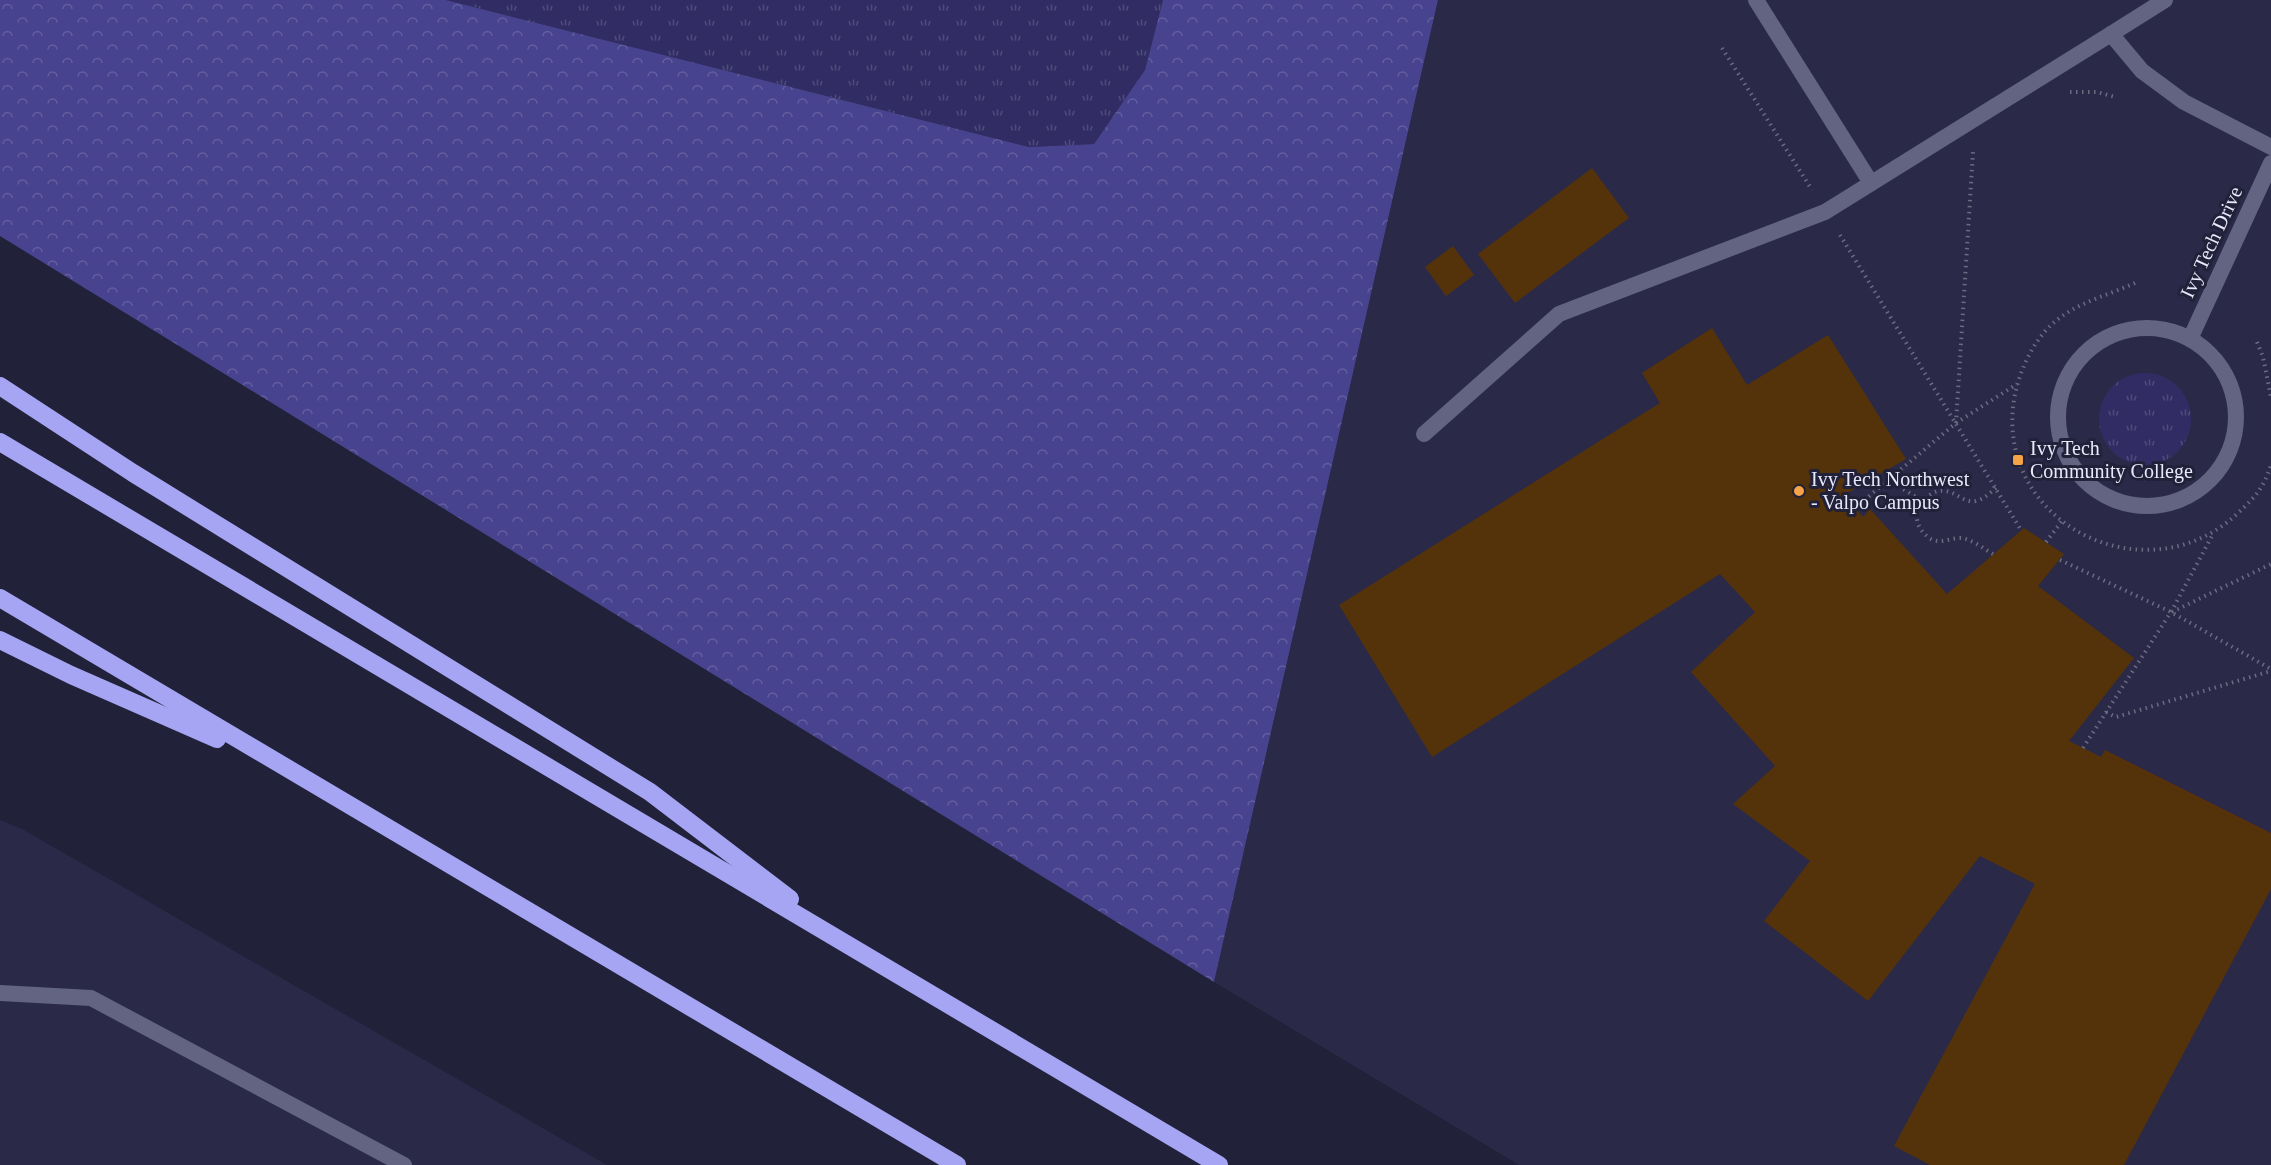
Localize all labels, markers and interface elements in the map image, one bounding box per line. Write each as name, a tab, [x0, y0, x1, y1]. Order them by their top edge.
street label: Ivy Tech Drive	[2176, 183, 2247, 302]
place label: Ivy Tech Community College	[2030, 437, 2193, 483]
marker: Ivy Tech Community College	[2011, 453, 2025, 467]
place label: Ivy Tech Northwest - Valpo Campus	[1811, 468, 1970, 514]
marker: Ivy Tech Northwest - Valpo Campus	[1792, 484, 1806, 498]

